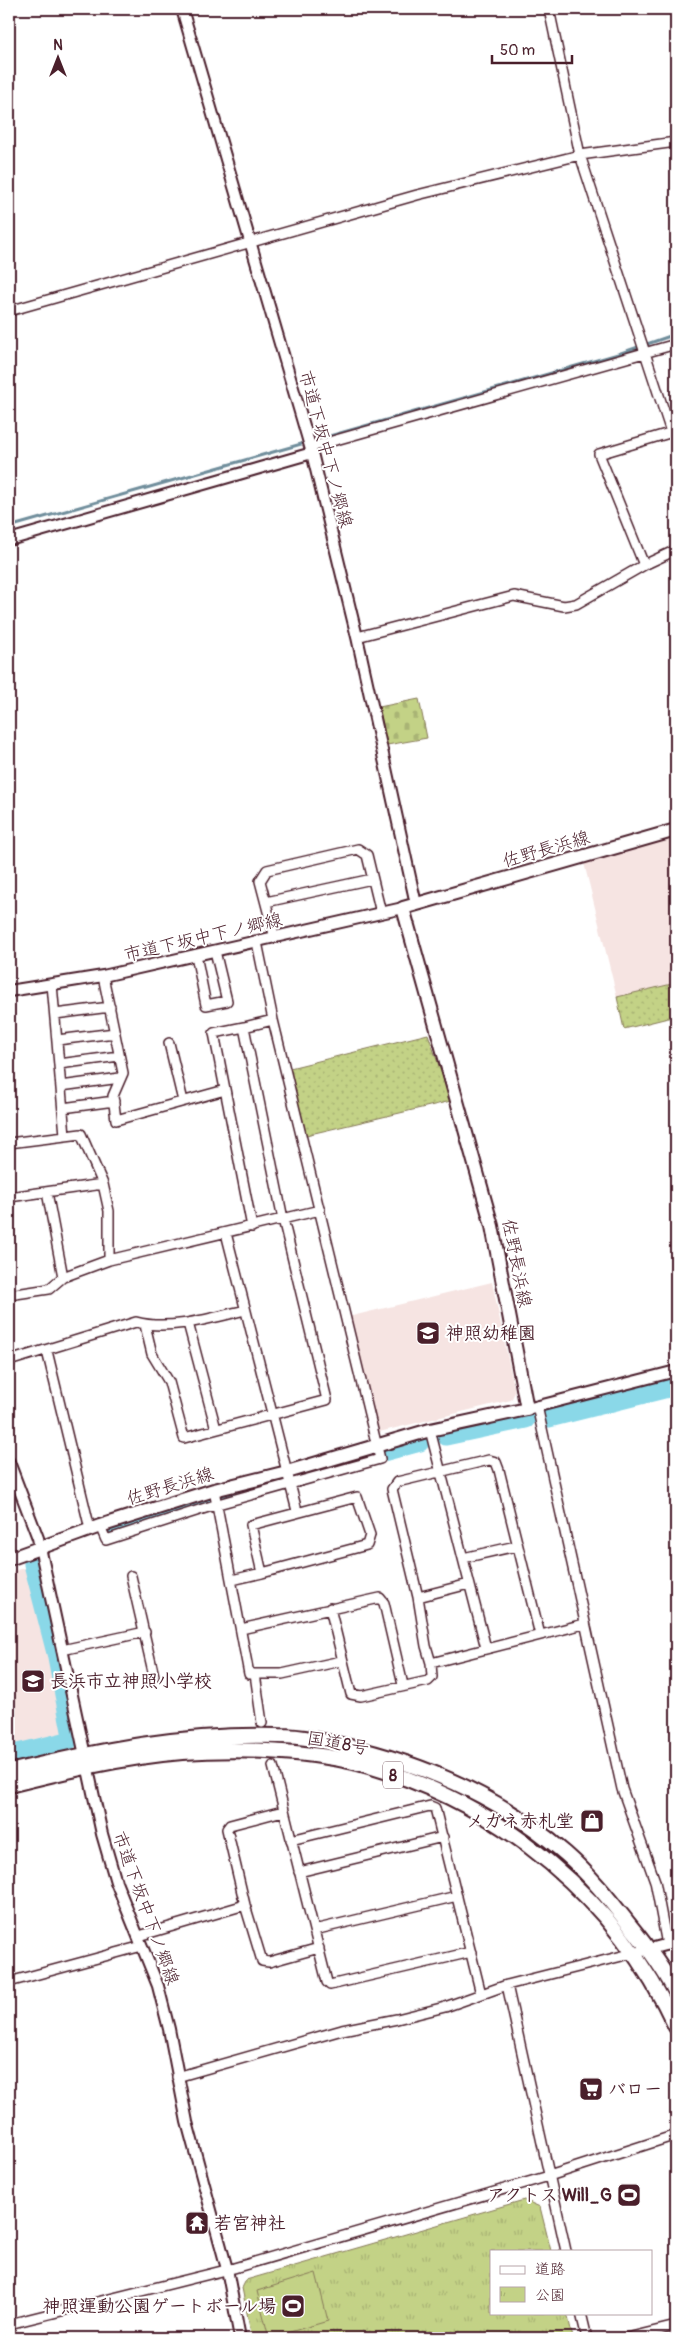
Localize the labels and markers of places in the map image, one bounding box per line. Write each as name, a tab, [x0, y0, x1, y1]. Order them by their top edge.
school or university icon: 神照幼稚園	[415, 1320, 441, 1346]
place label: 神照幼稚園	[446, 1322, 536, 1345]
school or university icon: 長浜市立神照小学校	[20, 1668, 46, 1694]
place label: 長浜市立神照小学校	[50, 1670, 212, 1693]
shop icon: メガネ赤札堂	[579, 1808, 605, 1834]
place label: メガネ赤札堂	[466, 1810, 574, 1833]
supermarket icon: バロー	[578, 2076, 604, 2102]
place label: バロー	[608, 2078, 662, 2101]
sports icon: アクトス Will_G	[616, 2182, 642, 2208]
place label: アクトス Will_G	[487, 2184, 612, 2207]
temple icon: 若宮神社	[184, 2210, 210, 2236]
place label: 若宮神社	[214, 2212, 286, 2235]
sports icon: 神照運動公園ゲートボール場	[280, 2293, 306, 2319]
place label: 神照運動公園ゲートボール場	[43, 2295, 276, 2318]

